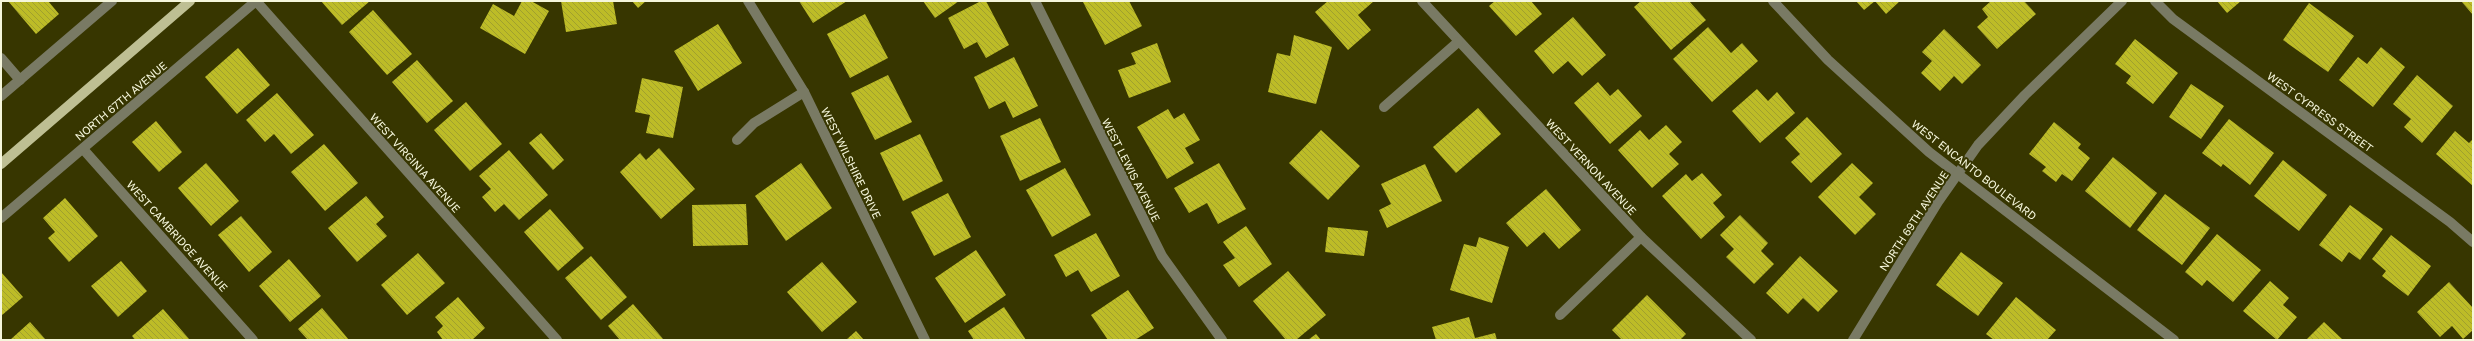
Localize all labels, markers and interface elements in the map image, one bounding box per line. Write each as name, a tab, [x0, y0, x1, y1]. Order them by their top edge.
street label: NORTH 67TH AVENUE	[72, 58, 169, 143]
street label: WEST CYPRESS STREET	[2265, 69, 2376, 155]
street label: WEST WILSHIRE DRIVE	[819, 105, 884, 221]
street label: WEST VIRGINIA AVENUE	[367, 110, 463, 215]
street label: WEST LEWIS AVENUE	[1100, 116, 1163, 224]
street label: WEST VERNON AVENUE	[1543, 116, 1639, 218]
street label: WEST ENCANTO BOULEVARD	[1909, 117, 2040, 223]
street label: NORTH 69TH AVENUE	[1876, 168, 1951, 273]
street label: WEST CAMBRIDGE AVENUE	[124, 178, 231, 294]

